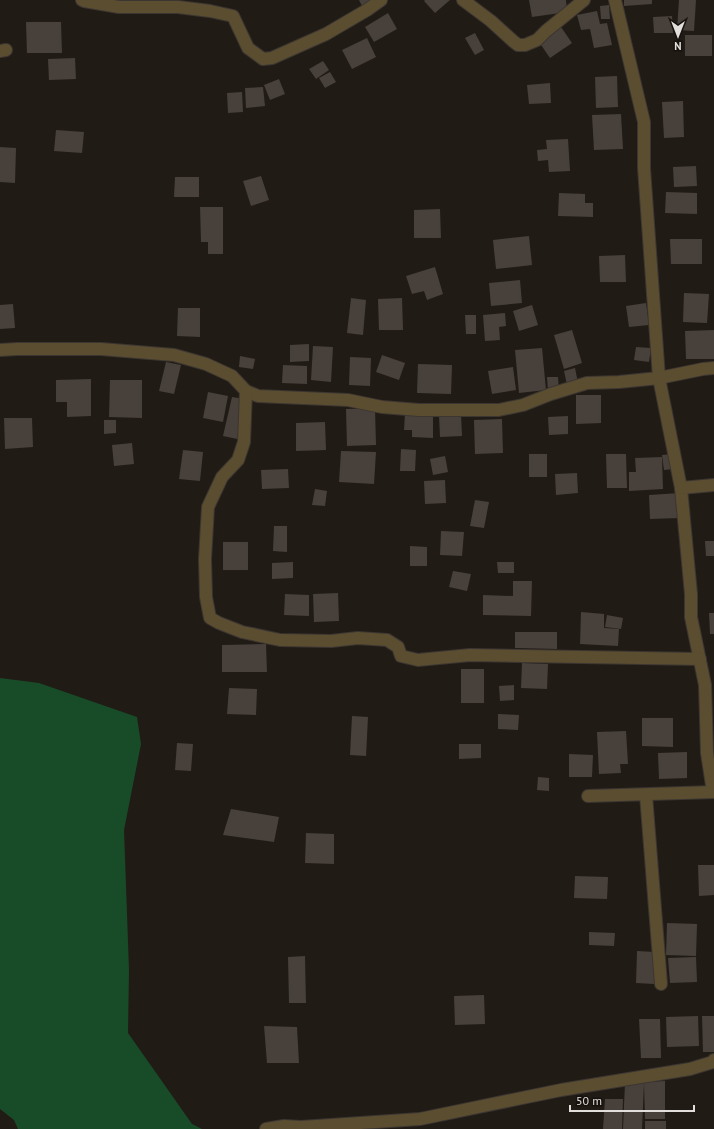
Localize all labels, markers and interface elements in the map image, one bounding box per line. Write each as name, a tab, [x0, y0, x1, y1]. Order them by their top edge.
north arrow	[658, 16, 698, 56]
text: N	[674, 39, 682, 53]
scale bar	[570, 1087, 694, 1113]
text: 50 m	[576, 1093, 602, 1108]

